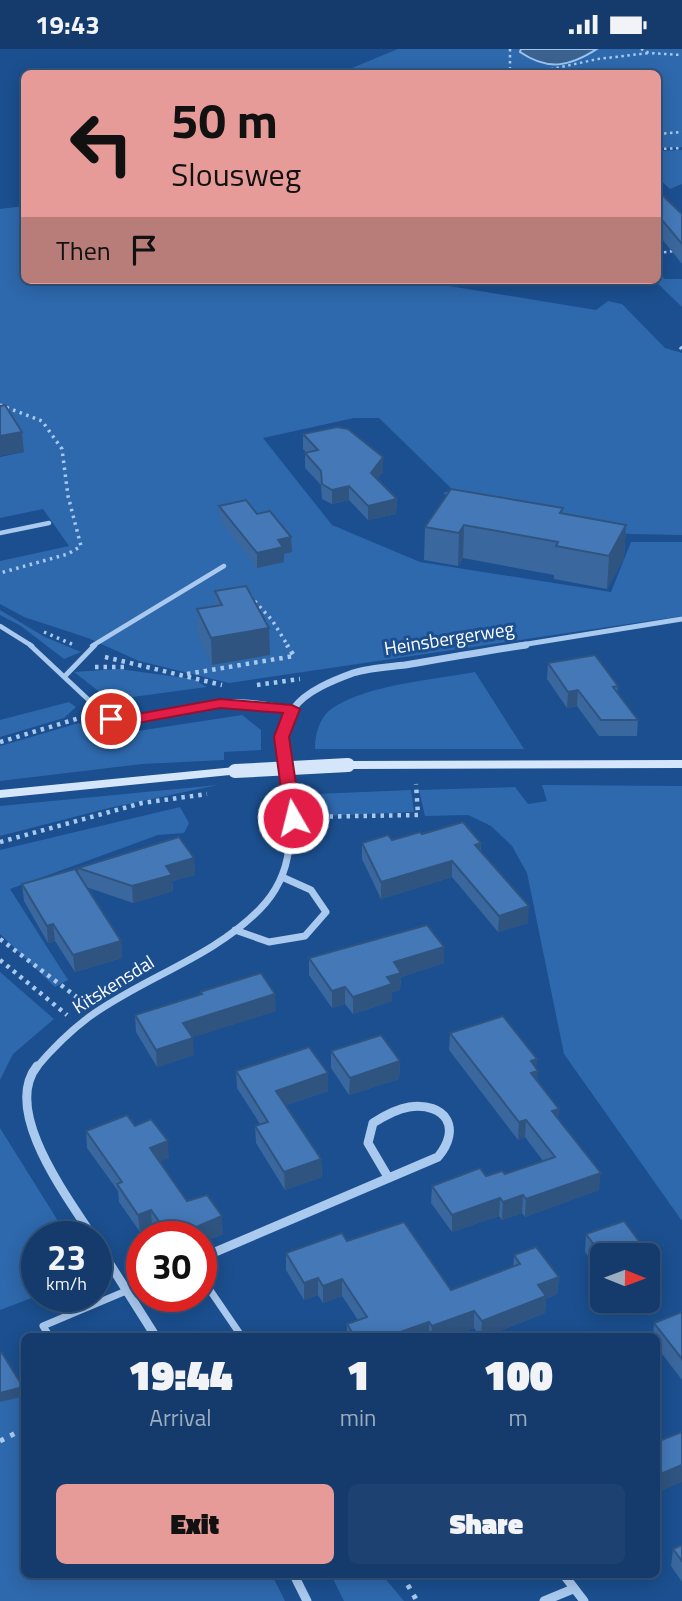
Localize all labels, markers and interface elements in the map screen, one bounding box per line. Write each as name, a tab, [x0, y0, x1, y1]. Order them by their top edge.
text: 19:43	[35, 5, 100, 44]
text: 50 m	[171, 82, 278, 157]
icon: left	[56, 98, 147, 189]
text: Slousweg	[171, 150, 301, 198]
text: Then	[56, 231, 111, 270]
icon: arrive	[125, 231, 163, 269]
street label: Heinsbergerweg	[382, 613, 516, 662]
pin	[81, 689, 141, 749]
icon: arrive	[92, 700, 130, 738]
position arrow	[256, 781, 330, 855]
street label: Kitskensdal	[66, 947, 159, 1020]
speed limit sign: 30	[126, 1221, 217, 1312]
text: 23	[47, 1230, 86, 1284]
north arrow	[590, 1243, 660, 1313]
map controls	[590, 1243, 660, 1313]
text: km/h	[46, 1270, 87, 1297]
text: 19:44	[128, 1342, 233, 1406]
text: 1	[347, 1342, 370, 1406]
text: 100	[484, 1342, 553, 1406]
text: Arrival	[149, 1400, 212, 1435]
text: min	[340, 1400, 376, 1435]
text: m	[509, 1400, 528, 1435]
button: Exit	[56, 1484, 334, 1564]
button: Share	[348, 1484, 625, 1564]

